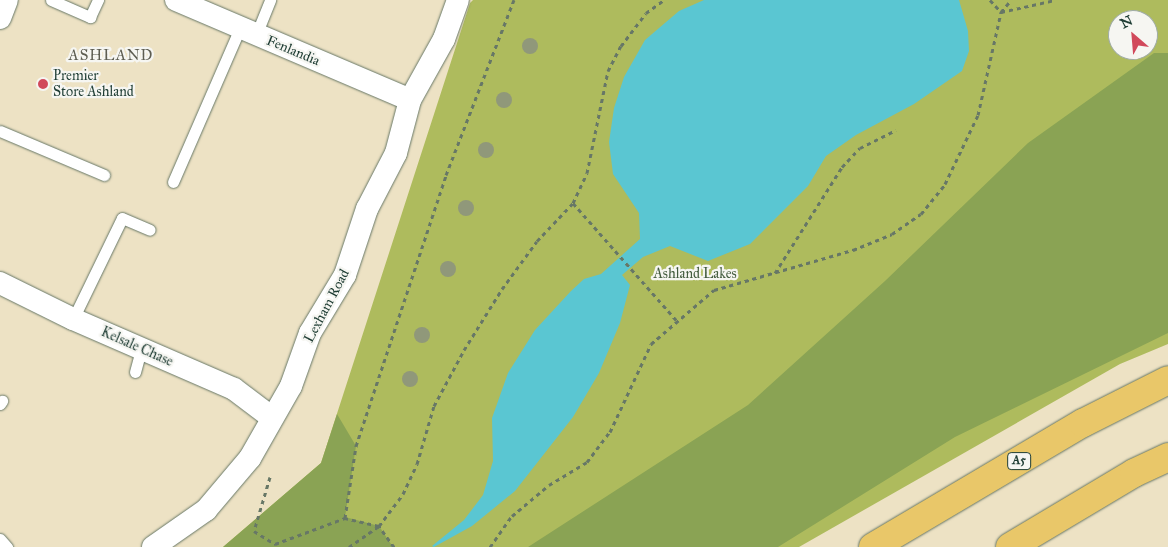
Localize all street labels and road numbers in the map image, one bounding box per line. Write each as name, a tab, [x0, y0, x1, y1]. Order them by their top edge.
street label: Fenlandia	[264, 32, 322, 70]
street label: Lexham Road	[301, 266, 353, 346]
street label: Kelsale Chase	[98, 324, 176, 370]
road number: A5	[1006, 452, 1032, 471]

